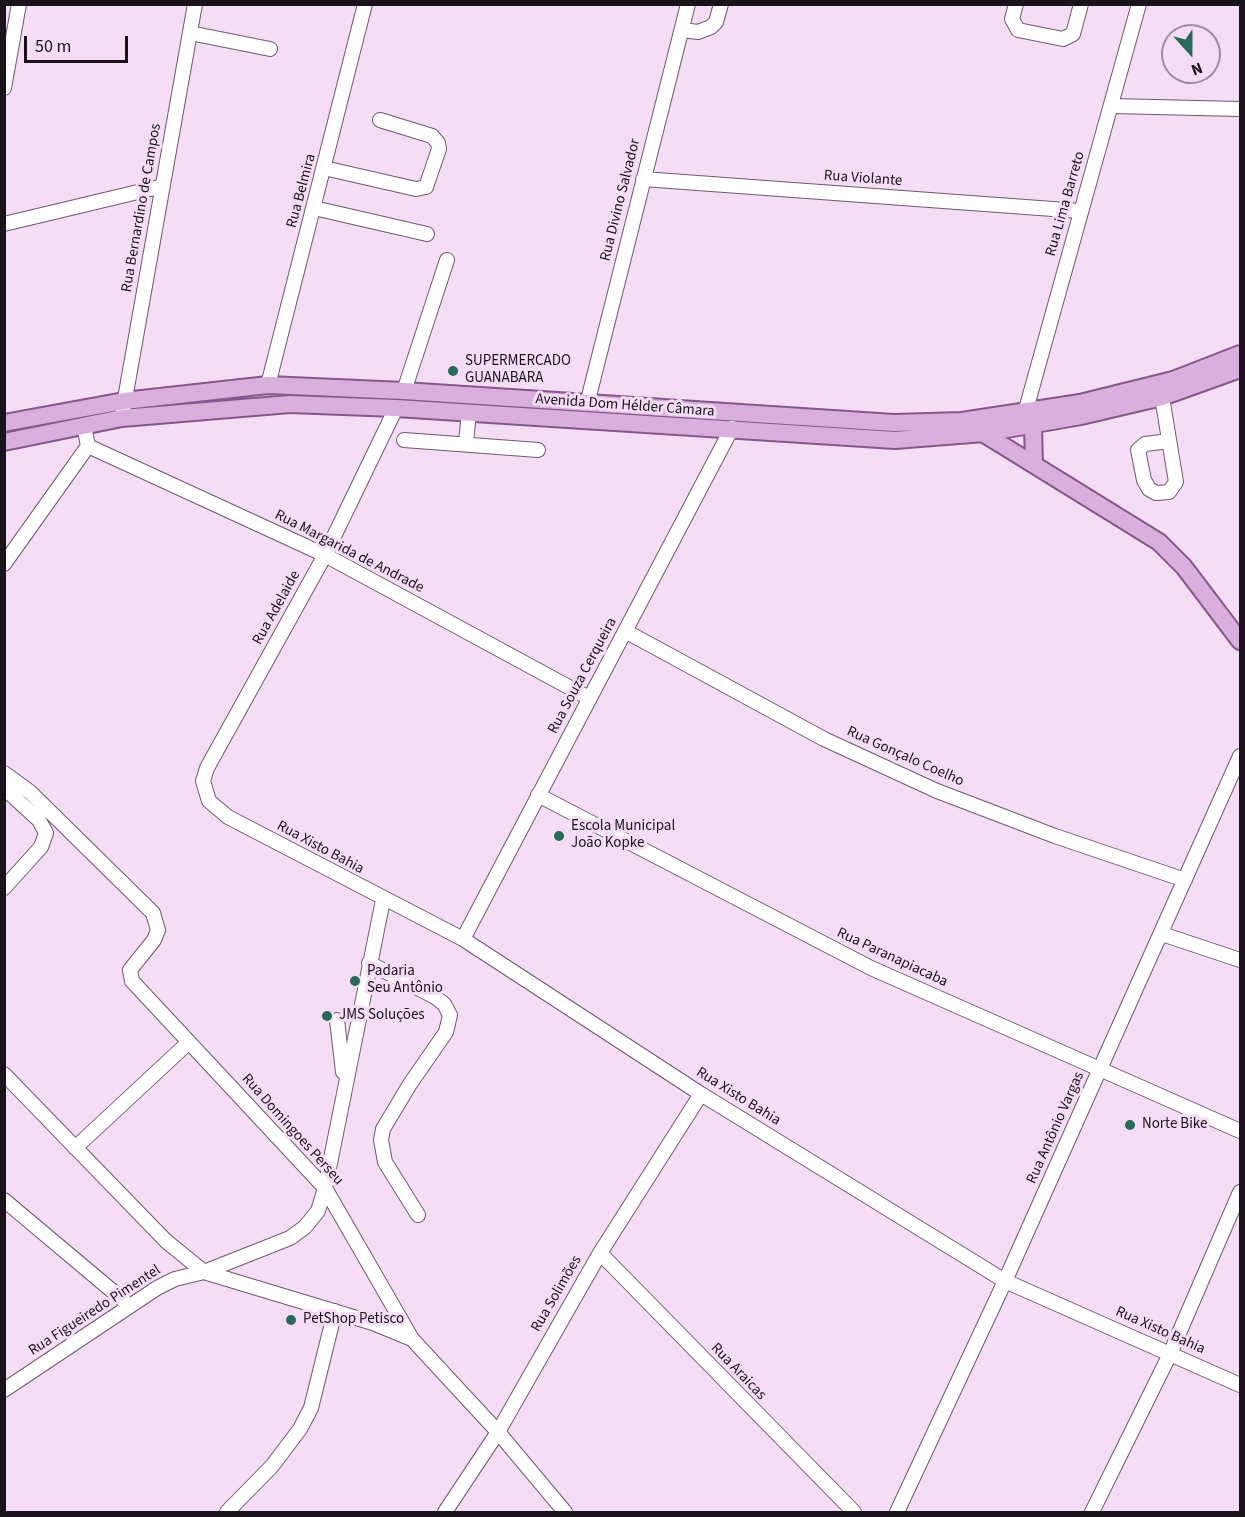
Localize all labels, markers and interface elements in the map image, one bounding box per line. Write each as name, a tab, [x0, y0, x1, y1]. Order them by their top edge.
scale bar	[27, 24, 130, 62]
north arrow	[1161, 24, 1221, 84]
text: 50 m	[35, 34, 71, 59]
text: N	[1188, 57, 1206, 81]
street label: Rua Bernardino de Campos	[118, 122, 166, 294]
street label: Rua Divino Salvador	[597, 137, 645, 263]
street label: Rua Lima Barreto	[1042, 150, 1090, 258]
street label: Rua Belmira	[283, 152, 321, 230]
street label: Rua Violante	[823, 167, 903, 191]
place label: SUPERMERCADO GUANABARA	[465, 353, 571, 388]
marker: SUPERMERCADO GUANABARA	[446, 364, 460, 378]
street label: Avenida Dom Hélder Câmara	[535, 391, 715, 421]
street label: Rua Margarida de Andrade	[271, 507, 427, 597]
street label: Rua Adelaide	[249, 568, 305, 648]
street label: Rua Souza Cerqueira	[545, 615, 621, 737]
street label: Rua Gonçalo Coelho	[844, 723, 966, 791]
street label: Rua Xisto Bahia	[273, 817, 367, 879]
place label: Escola Municipal João Kopke	[571, 818, 675, 853]
marker: Escola Municipal João Kopke	[552, 829, 566, 843]
street label: Rua Paranapiacaba	[834, 924, 950, 992]
place label: Padaria Seu Antônio	[367, 963, 443, 998]
marker: Padaria Seu Antônio	[348, 974, 362, 988]
place label: JMS Soluções	[339, 1007, 425, 1025]
marker: JMS Soluções	[320, 1009, 334, 1023]
street label: Rua Xisto Bahia	[692, 1064, 784, 1130]
street label: Rua Antônio Vargas	[1023, 1069, 1089, 1187]
street label: Rua Domingoes Perseu	[237, 1071, 347, 1189]
place label: Norte Bike	[1142, 1116, 1207, 1134]
marker: Norte Bike	[1123, 1118, 1137, 1132]
street label: Rua Solimões	[528, 1253, 586, 1335]
street label: Rua Figueiredo Pimentel	[26, 1262, 164, 1360]
street label: Rua Xisto Bahia	[1112, 1303, 1208, 1359]
place label: PetShop Petisco	[303, 1311, 404, 1329]
marker: PetShop Petisco	[284, 1313, 298, 1327]
street label: Rua Araicas	[707, 1340, 769, 1404]

